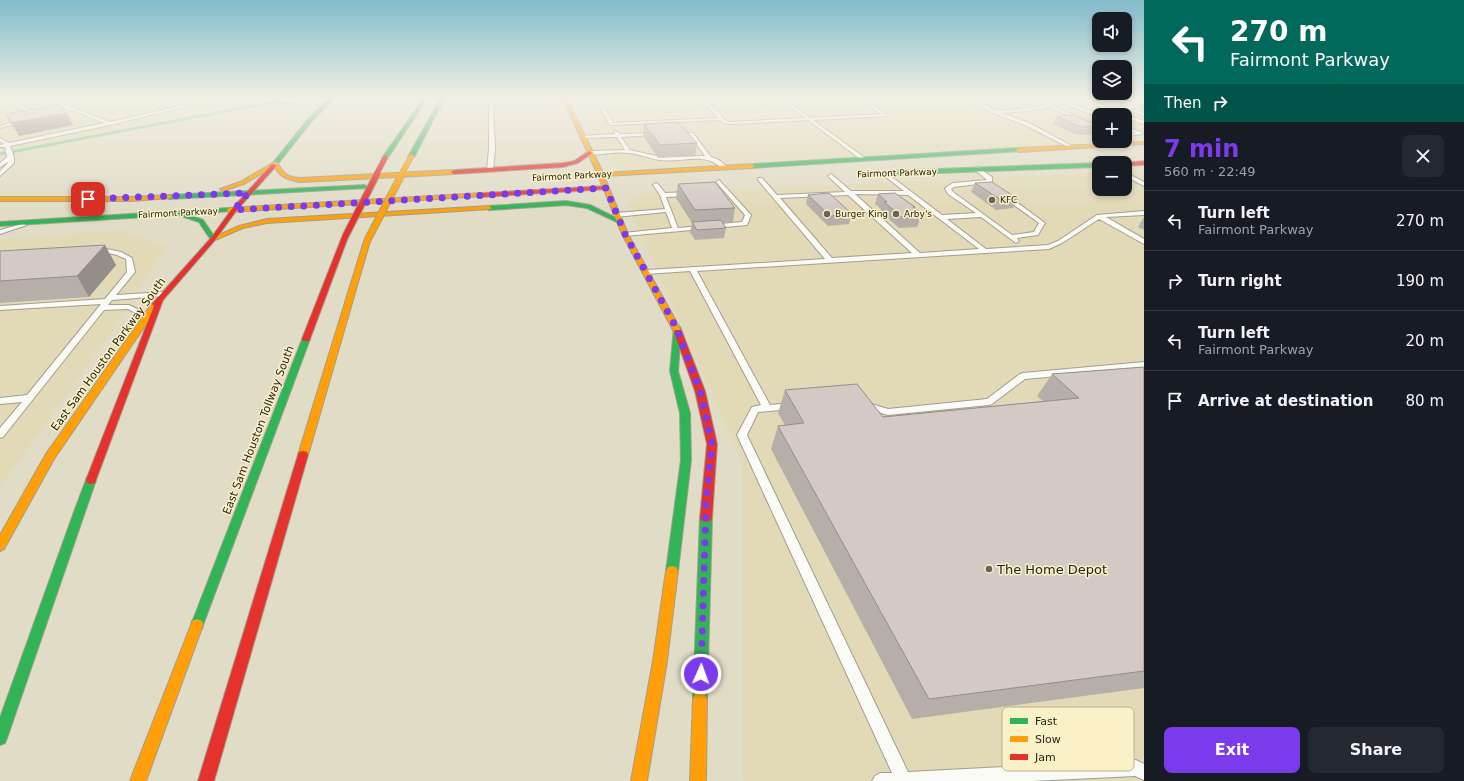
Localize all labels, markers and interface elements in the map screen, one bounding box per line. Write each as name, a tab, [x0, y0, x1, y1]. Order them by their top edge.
map controls	[1092, 12, 1132, 196]
button: sound	[1092, 12, 1132, 52]
text: 270 m	[1230, 15, 1327, 48]
icon: left	[1164, 16, 1216, 68]
text: Fairmont Parkway	[1230, 49, 1390, 70]
button: layers	[1092, 60, 1132, 100]
icon: right	[1209, 92, 1231, 114]
text: Then	[1164, 94, 1201, 112]
button: +	[1092, 108, 1132, 148]
text: 7 min	[1164, 135, 1239, 163]
button: close	[1402, 135, 1444, 177]
button: −	[1092, 156, 1132, 196]
text: 560 m · 22:49	[1164, 164, 1255, 179]
street label: Fairmont Parkway	[857, 167, 938, 179]
street label: Fairmont Parkway	[532, 169, 613, 183]
pin	[71, 182, 105, 216]
icon: arrive	[77, 188, 99, 210]
marker: KFC	[987, 195, 997, 205]
place label: KFC	[1000, 195, 1017, 205]
text: Turn left	[1198, 204, 1270, 222]
street label: Fairmont Parkway	[138, 206, 219, 220]
marker: Burger King	[822, 209, 832, 219]
place label: Burger King	[835, 209, 888, 219]
marker: Arby's	[891, 209, 901, 219]
place label: Arby's	[904, 209, 932, 219]
icon: left	[1164, 210, 1186, 232]
text: 270 m	[1396, 212, 1444, 230]
text: Fairmont Parkway	[1198, 222, 1313, 237]
icon: right	[1164, 270, 1186, 292]
text: Turn right	[1198, 272, 1282, 290]
text: 190 m	[1396, 272, 1444, 290]
street label: East Sam Houston Parkway South	[49, 275, 168, 433]
text: Turn left	[1198, 324, 1270, 342]
icon: left	[1164, 330, 1186, 352]
text: 20 m	[1406, 332, 1444, 350]
text: Fairmont Parkway	[1198, 342, 1313, 357]
street label: East Sam Houston Tollway South	[220, 344, 297, 516]
icon: arrive	[1164, 390, 1186, 412]
text: Arrive at destination	[1198, 392, 1373, 410]
text: 80 m	[1406, 392, 1444, 410]
place label: The Home Depot	[996, 562, 1107, 577]
marker: The Home Depot	[984, 564, 994, 574]
position arrow	[680, 653, 722, 695]
legend	[1002, 707, 1134, 771]
text: Fast	[1035, 715, 1058, 728]
button: Exit	[1164, 727, 1300, 773]
button: Share	[1308, 727, 1444, 773]
text: Slow	[1035, 733, 1061, 746]
text: Jam	[1034, 751, 1056, 764]

